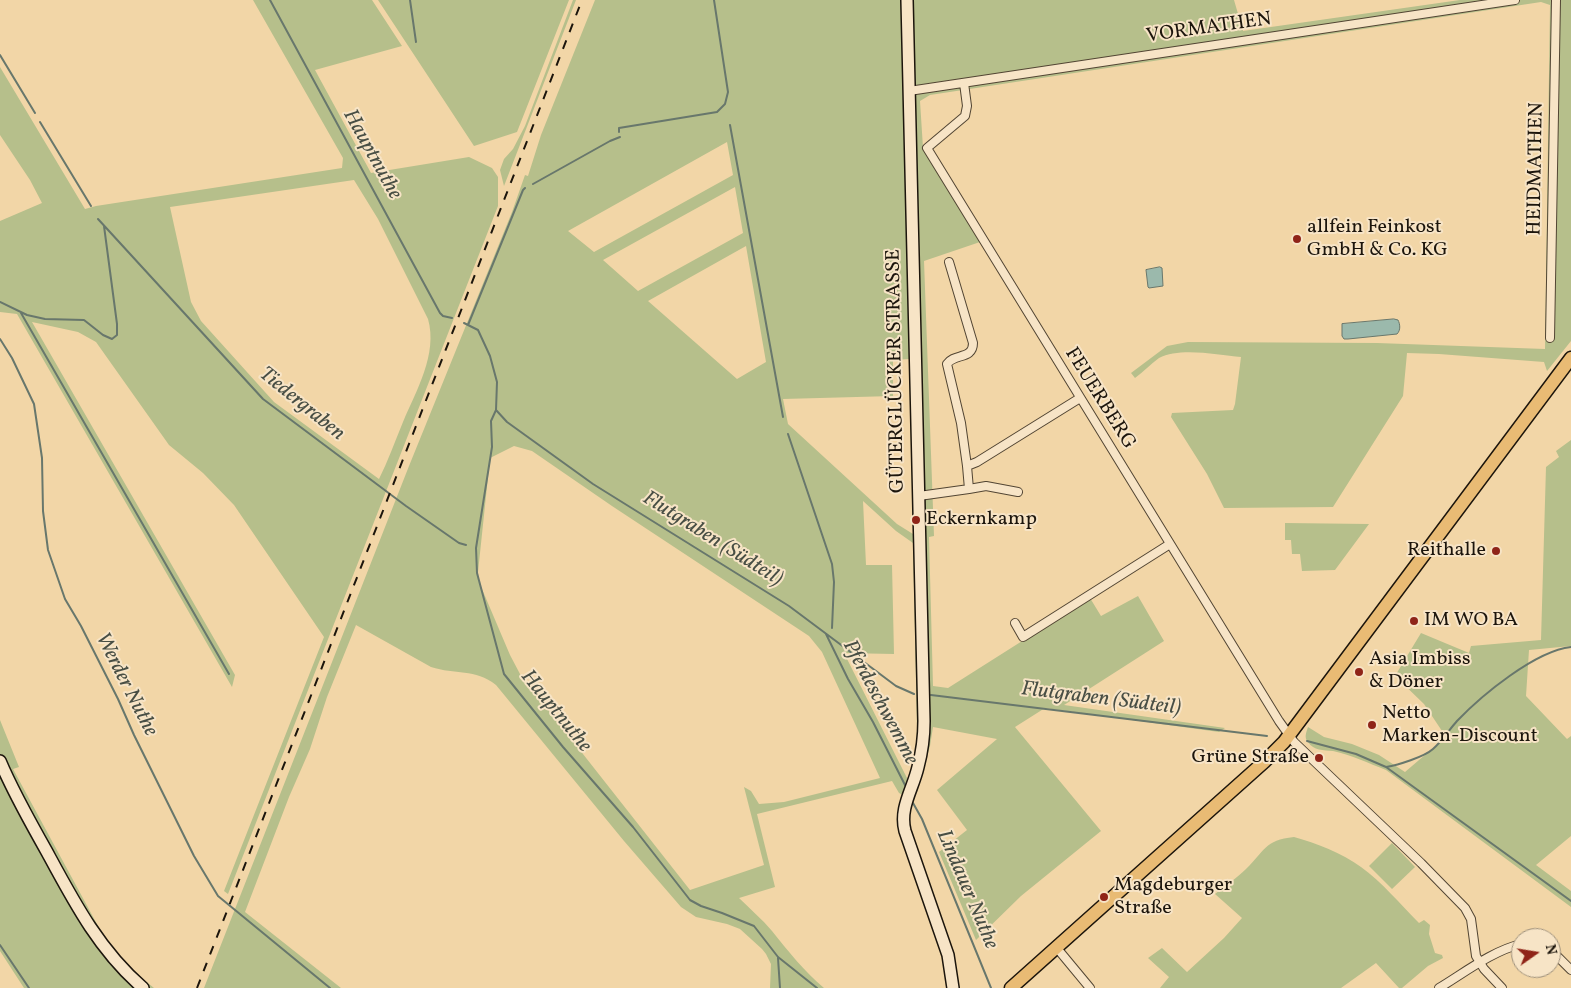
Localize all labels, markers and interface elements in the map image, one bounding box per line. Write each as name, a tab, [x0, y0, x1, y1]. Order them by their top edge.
street label: VORMATHEN	[1145, 8, 1273, 50]
street label: HEIDMATHEN	[1524, 102, 1550, 236]
water label: Hauptnuthe	[336, 106, 406, 204]
place label: allfein Feinkost GmbH & Co. KG	[1307, 216, 1448, 263]
marker: allfein Feinkost GmbH & Co. KG	[1291, 233, 1303, 245]
street label: GÜTERGLÜCKER STRASSE	[883, 249, 911, 493]
street label: FEUERBERG	[1058, 344, 1140, 454]
water label: Tiedergraben	[253, 363, 349, 447]
water label: Flutgraben (Südteil)	[637, 487, 787, 593]
place label: Eckernkamp	[926, 508, 1037, 532]
marker: Eckernkamp	[910, 514, 922, 526]
place label: Reithalle	[1407, 539, 1486, 563]
marker: Reithalle	[1490, 545, 1502, 557]
place label: IM WO BA	[1424, 609, 1518, 633]
marker: IM WO BA	[1408, 615, 1420, 627]
water label: Werder Nuthe	[88, 629, 162, 741]
water label: Pferdeschwemme	[836, 636, 922, 770]
place label: Asia Imbiss & Döner	[1369, 648, 1470, 695]
water label: Hauptnuthe	[514, 666, 596, 758]
marker: Asia Imbiss & Döner	[1353, 666, 1365, 678]
water label: Flutgraben (Südteil)	[1020, 678, 1182, 722]
place label: Netto Marken-Discount	[1382, 702, 1538, 749]
marker: Netto Marken-Discount	[1366, 719, 1378, 731]
place label: Grüne Straße	[1191, 746, 1309, 770]
marker: Grüne Straße	[1313, 752, 1325, 764]
water label: Lindauer Nuthe	[930, 827, 1002, 953]
place label: Magdeburger Straße	[1114, 874, 1232, 921]
marker: Magdeburger Straße	[1098, 891, 1110, 903]
north arrow	[1511, 928, 1561, 978]
text: N	[1540, 943, 1561, 957]

